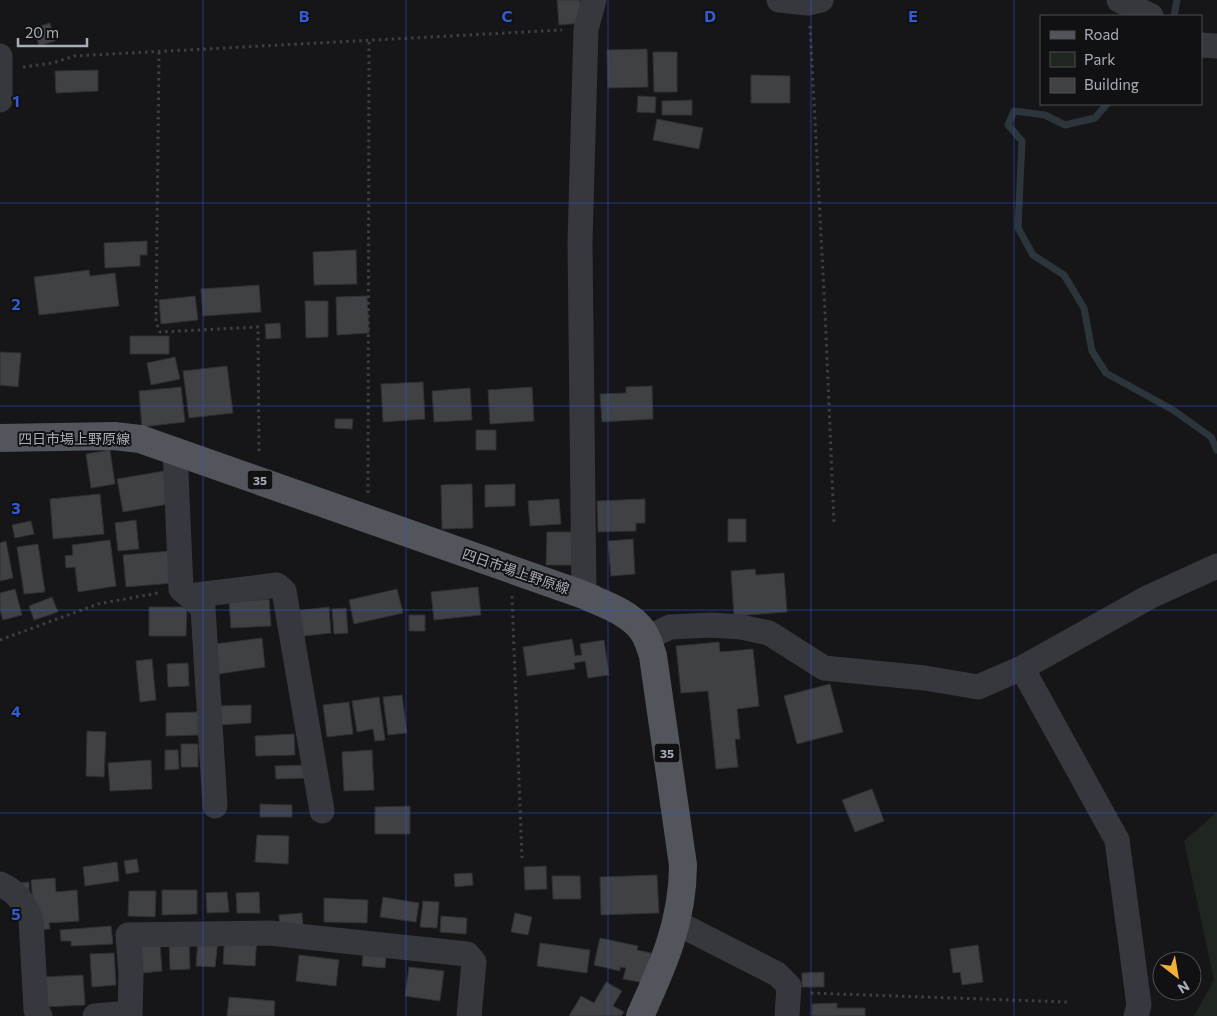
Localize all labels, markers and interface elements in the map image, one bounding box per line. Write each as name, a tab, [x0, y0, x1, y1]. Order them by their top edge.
text: B	[299, 6, 310, 25]
text: C	[502, 6, 513, 25]
text: D	[704, 6, 716, 25]
text: E	[908, 6, 918, 25]
scale bar	[18, 15, 86, 47]
legend	[1040, 15, 1202, 105]
text: 20 m	[25, 23, 59, 41]
text: Road	[1084, 25, 1119, 43]
text: Park	[1084, 50, 1115, 68]
text: Building	[1084, 75, 1139, 93]
text: 1	[12, 91, 20, 110]
text: 2	[11, 294, 21, 313]
street label: 四日市場上野原線	[18, 430, 130, 447]
road number: 35	[248, 470, 272, 490]
text: 3	[11, 498, 21, 517]
street label: 四日市場上野原線	[460, 545, 572, 597]
text: 4	[11, 701, 21, 720]
road number: 35	[654, 744, 680, 762]
text: 5	[11, 904, 21, 923]
north arrow	[1152, 951, 1202, 1001]
text: N	[1175, 978, 1193, 998]

